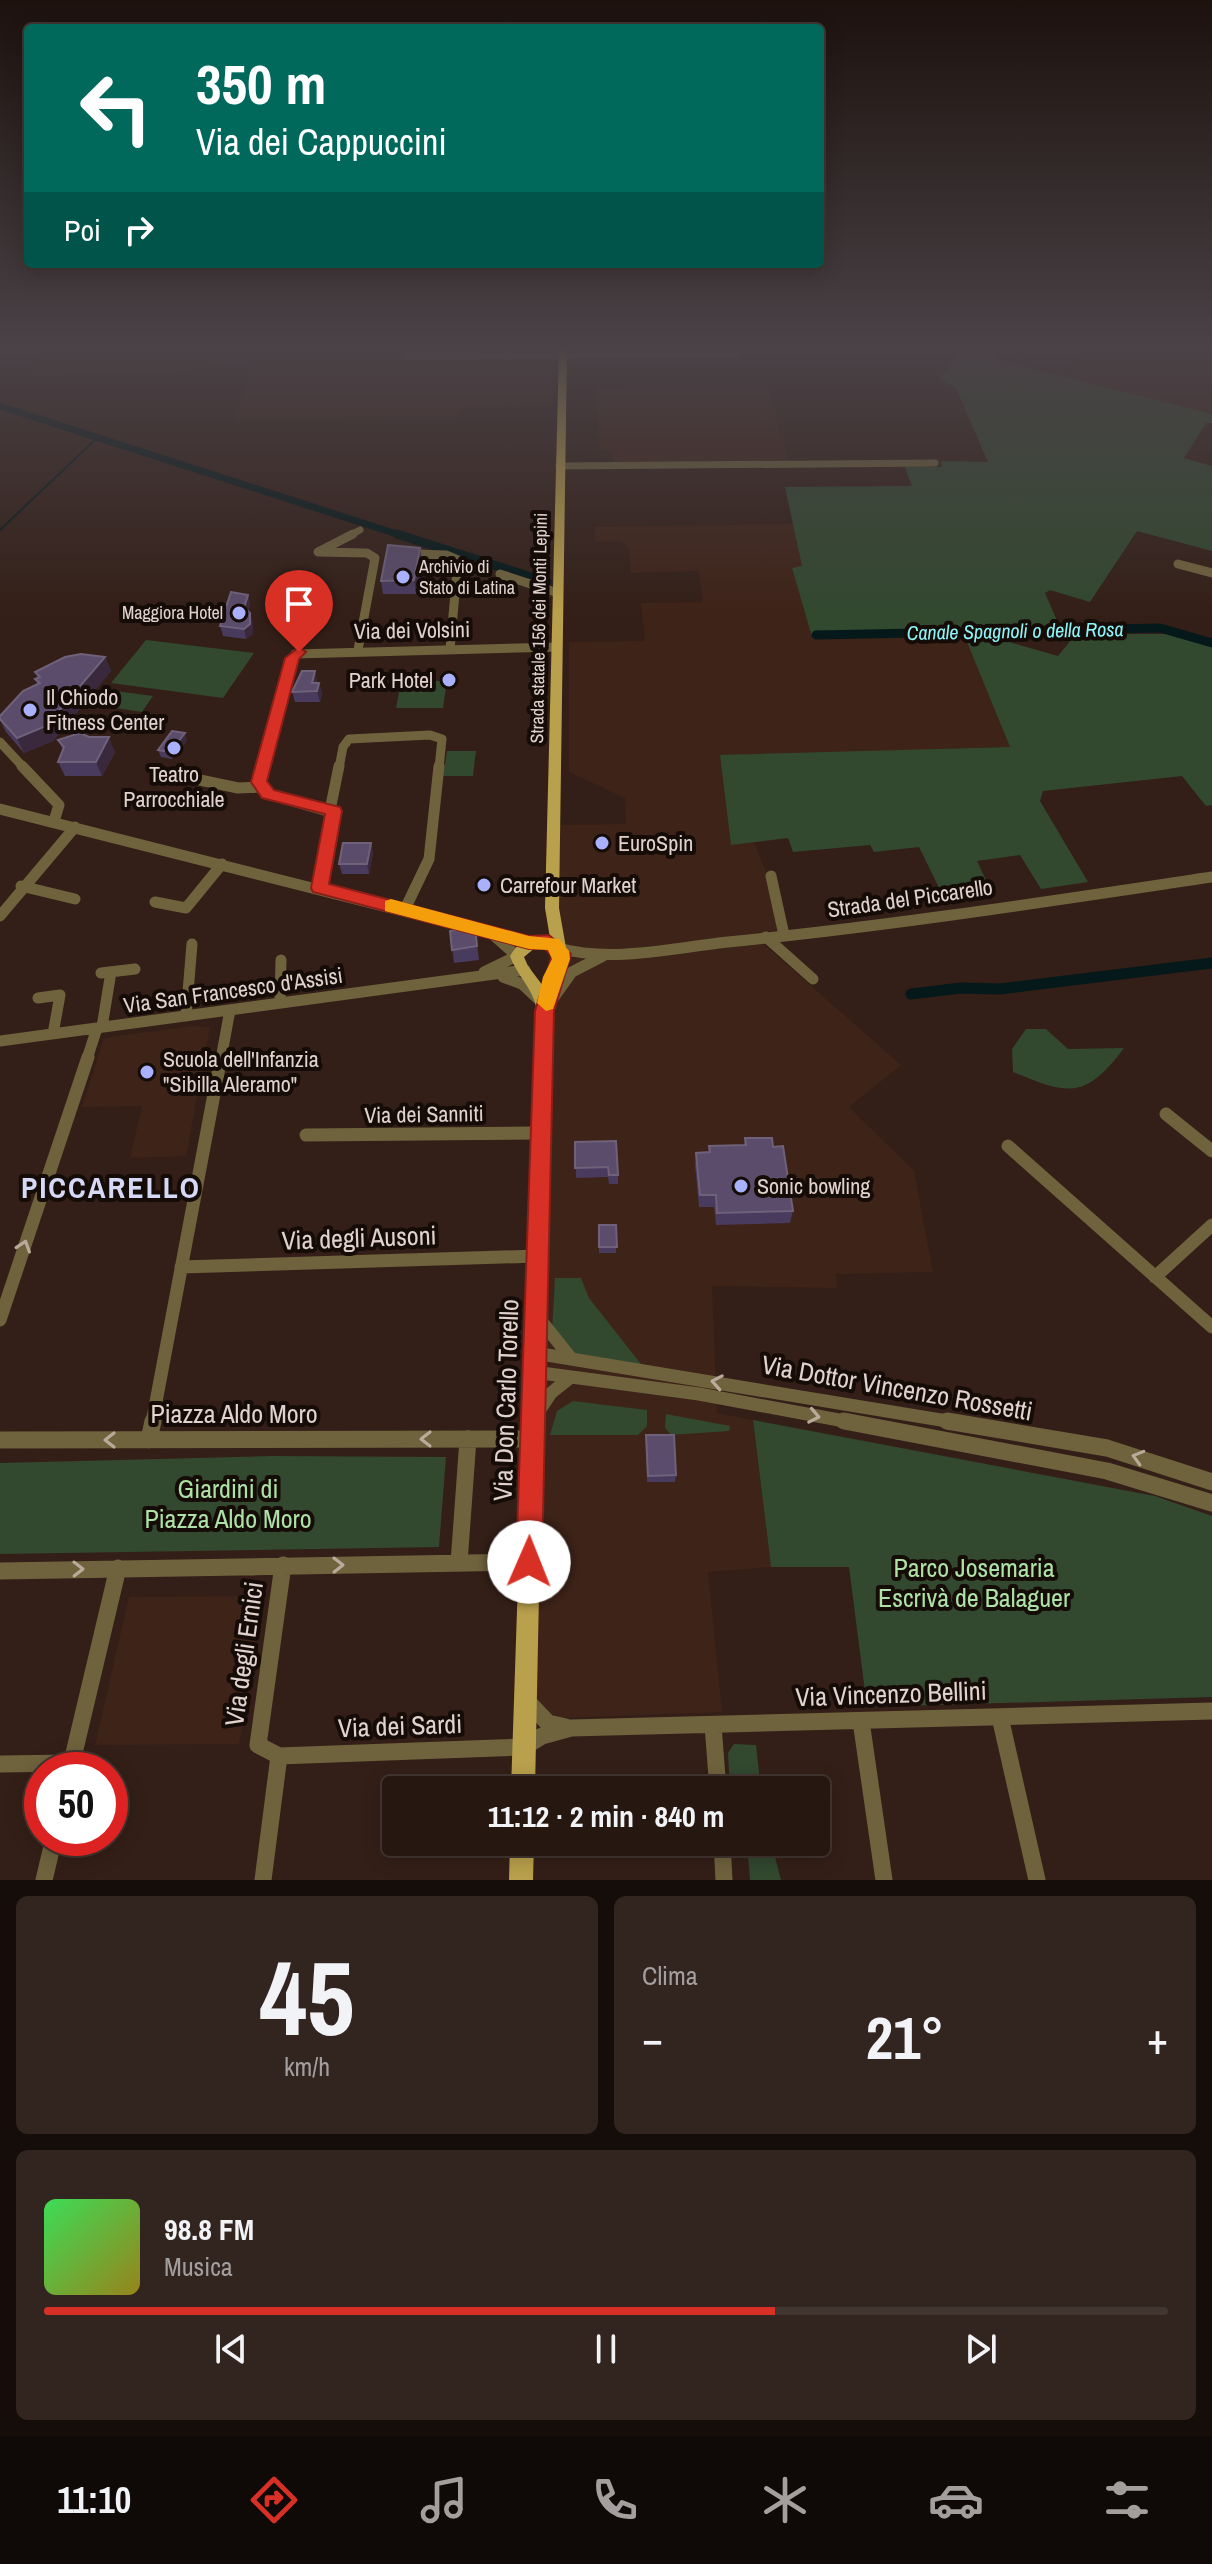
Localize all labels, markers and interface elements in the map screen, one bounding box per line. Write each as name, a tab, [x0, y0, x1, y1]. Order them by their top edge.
text: 350 m	[196, 46, 326, 121]
icon: left	[64, 56, 168, 160]
text: Via dei Cappuccini	[196, 118, 447, 166]
icon: right	[117, 208, 161, 252]
text: Poi	[64, 210, 101, 250]
street label: Strada statale 156 dei Monti Lepini	[524, 512, 553, 743]
place label: Archivio di Stato di Latina	[418, 554, 515, 600]
marker: Archivio di Stato di Latina	[394, 568, 412, 586]
pin	[265, 570, 333, 652]
icon: arrive	[277, 582, 321, 626]
place label: Maggiora Hotel	[122, 600, 223, 625]
marker: Maggiora Hotel	[230, 604, 248, 622]
street label: Via dei Volsini	[354, 614, 470, 646]
water label: Canale Spagnoli o della Rosa	[906, 615, 1124, 646]
place label: Park Hotel	[349, 665, 433, 695]
marker: Park Hotel	[440, 671, 458, 689]
place label: Il Chiodo Fitness Center	[46, 682, 164, 737]
marker: Il Chiodo Fitness Center	[21, 701, 39, 719]
marker: Teatro Parrocchiale	[165, 739, 183, 757]
place label: Teatro Parrocchiale	[123, 759, 225, 814]
place label: EuroSpin	[618, 828, 693, 858]
marker: EuroSpin	[593, 834, 611, 852]
place label: Carrefour Market	[500, 870, 636, 900]
street label: Strada del Piccarello	[825, 872, 995, 924]
marker: Carrefour Market	[475, 876, 493, 894]
street label: Via San Francesco d'Assisi	[122, 960, 344, 1020]
place label: Scuola dell'Infanzia "Sibilla Aleramo"	[163, 1044, 319, 1099]
marker: Scuola dell'Infanzia "Sibilla Aleramo"	[138, 1063, 156, 1081]
street label: Via dei Sanniti	[364, 1098, 484, 1130]
district label: PICCARELLO	[21, 1167, 201, 1207]
place label: Sonic bowling	[757, 1171, 870, 1201]
marker: Sonic bowling	[732, 1177, 750, 1195]
street label: Via degli Ausoni	[281, 1217, 437, 1258]
one-way arrow	[15, 1240, 31, 1254]
street label: Via Don Carlo Torello	[484, 1298, 527, 1501]
street label: Via Dottor Vincenzo Rossetti	[759, 1346, 1035, 1429]
one-way arrow	[710, 1374, 724, 1391]
street label: Piazza Aldo Moro	[150, 1396, 318, 1431]
one-way arrow	[807, 1406, 821, 1423]
one-way arrow	[419, 1430, 432, 1448]
one-way arrow	[103, 1431, 116, 1449]
one-way arrow	[1132, 1450, 1146, 1466]
park label: Giardini di Piazza Aldo Moro	[144, 1471, 312, 1536]
position arrow	[487, 1520, 571, 1604]
park label: Parco Josemaria Escrivà de Balaguer	[878, 1550, 1070, 1615]
one-way arrow	[332, 1556, 345, 1573]
one-way arrow	[72, 1560, 85, 1577]
street label: Via degli Ernici	[216, 1579, 271, 1728]
street label: Via Vincenzo Bellini	[795, 1673, 987, 1714]
street label: Via dei Sardi	[337, 1706, 463, 1745]
speed limit sign: 50	[24, 1752, 128, 1856]
text: 11:12 · 2 min · 840 m	[488, 1796, 724, 1836]
text: 45	[260, 1927, 354, 2067]
text: Clima	[642, 1958, 698, 1993]
text: 21°	[866, 1997, 944, 2078]
text: −	[642, 2008, 663, 2068]
text: +	[1147, 2008, 1168, 2068]
text: km/h	[284, 2049, 330, 2084]
text: 98.8 FM	[164, 2209, 254, 2249]
text: Musica	[164, 2249, 233, 2284]
icon: previous	[209, 2327, 253, 2371]
icon: pause	[584, 2327, 628, 2371]
icon: next	[959, 2327, 1003, 2371]
icon: directions	[246, 2472, 302, 2528]
icon: music	[416, 2472, 472, 2528]
icon: phone	[587, 2472, 643, 2528]
icon: climate	[757, 2472, 813, 2528]
icon: car	[928, 2472, 984, 2528]
icon: filters	[1099, 2472, 1155, 2528]
text: 11:10	[57, 2476, 131, 2524]

